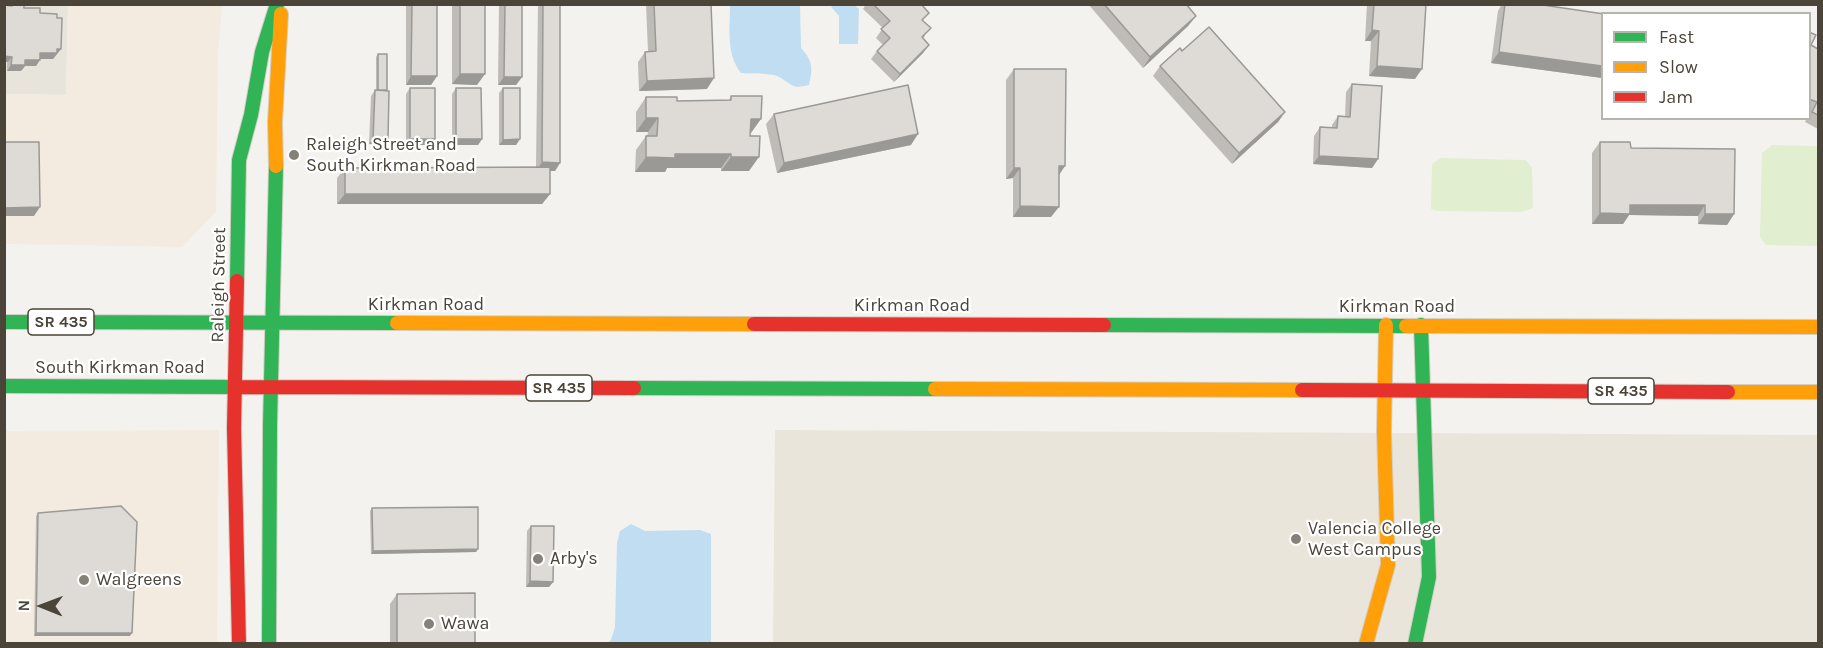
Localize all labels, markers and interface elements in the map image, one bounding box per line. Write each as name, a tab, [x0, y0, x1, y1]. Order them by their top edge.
legend	[1601, 12, 1811, 120]
text: Fast	[1659, 26, 1694, 48]
text: Slow	[1659, 56, 1698, 78]
text: Jam	[1659, 86, 1693, 108]
place label: Raleigh Street and South Kirkman Road	[306, 134, 476, 176]
marker: Raleigh Street and South Kirkman Road	[287, 148, 301, 162]
street label: Raleigh Street	[207, 227, 231, 343]
street label: Kirkman Road	[368, 294, 484, 316]
street label: Kirkman Road	[854, 295, 970, 317]
street label: Kirkman Road	[1339, 296, 1455, 318]
road number: SR 435	[28, 309, 94, 335]
street label: South Kirkman Road	[35, 357, 205, 379]
road number: SR 435	[526, 375, 592, 401]
road number: SR 435	[1588, 378, 1654, 404]
place label: Valencia College West Campus	[1308, 518, 1441, 560]
marker: Valencia College West Campus	[1289, 532, 1303, 546]
place label: Arby's	[550, 548, 598, 570]
marker: Arby's	[531, 552, 545, 566]
place label: Walgreens	[96, 569, 182, 591]
marker: Walgreens	[77, 573, 91, 587]
north arrow	[12, 576, 72, 636]
text: N	[14, 600, 33, 612]
place label: Wawa	[441, 613, 489, 635]
marker: Wawa	[422, 617, 436, 631]

